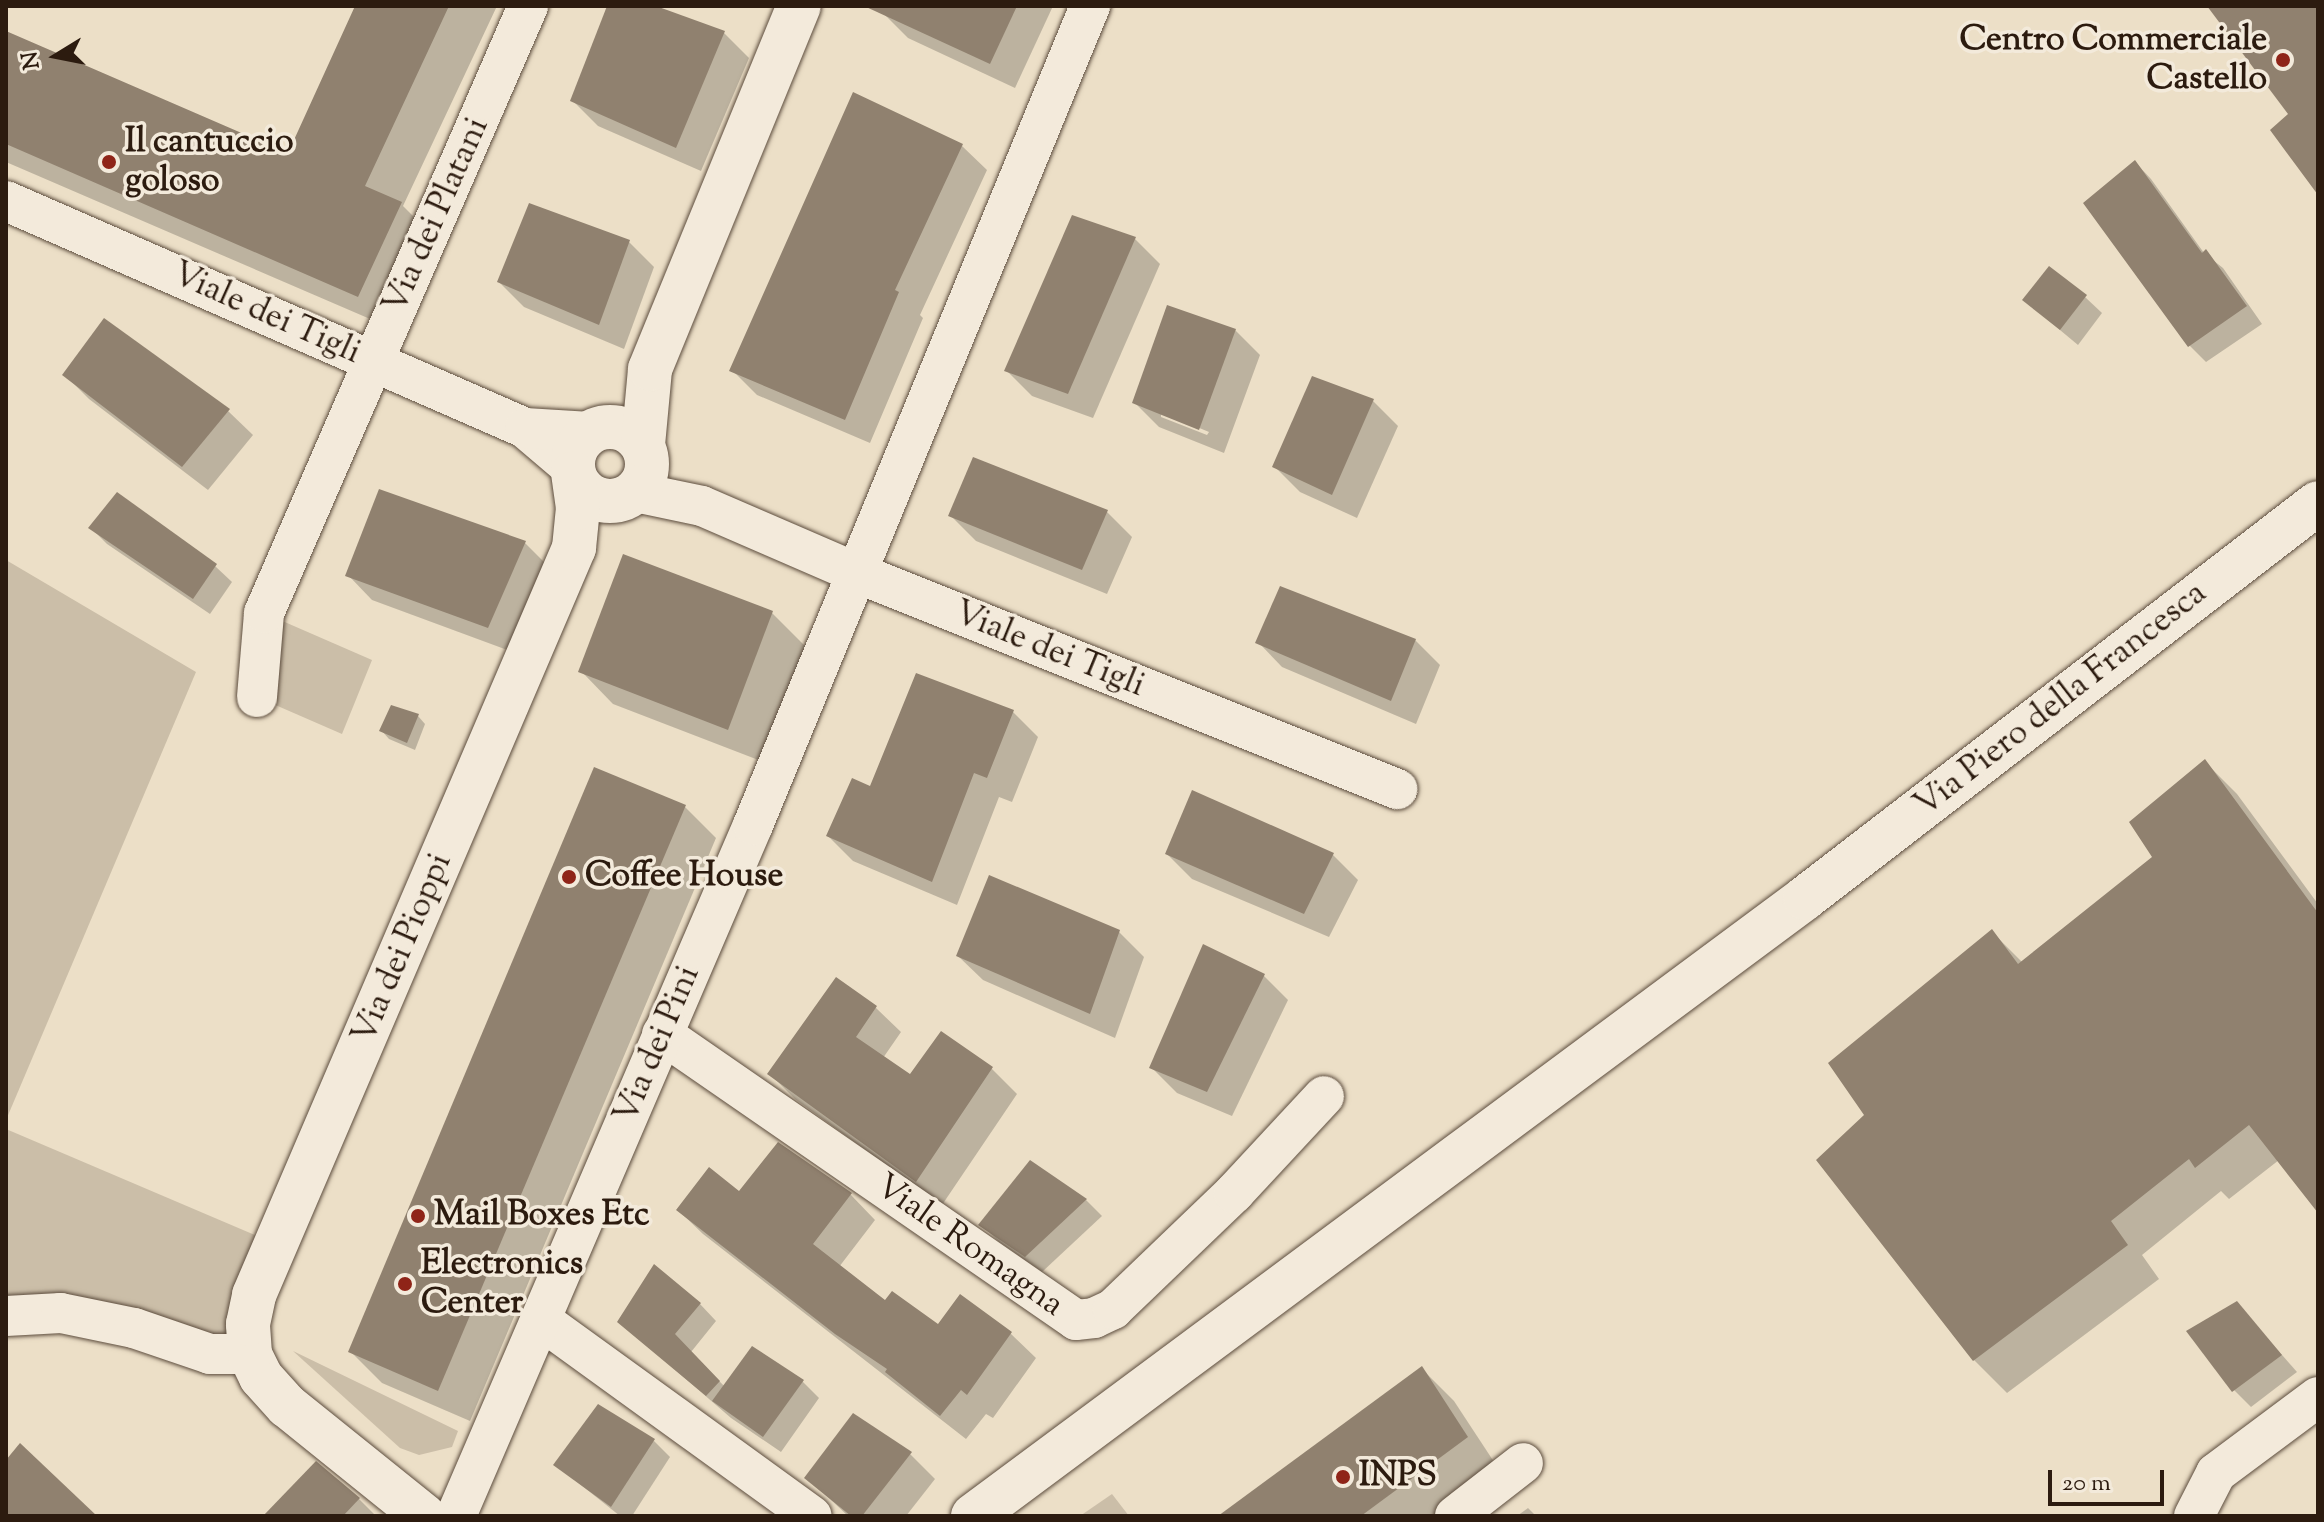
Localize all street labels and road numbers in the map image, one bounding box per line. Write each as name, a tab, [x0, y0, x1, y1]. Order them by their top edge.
street label: Via dei Platani	[376, 111, 498, 321]
street label: Viale dei Tigli	[165, 254, 367, 374]
street label: Via Piero della Francesca	[1907, 573, 2215, 827]
street label: Viale dei Tigli	[948, 593, 1150, 707]
street label: Via dei Pioppi	[345, 848, 461, 1050]
street label: Via dei Pini	[606, 960, 710, 1130]
street label: Viale Romagna	[867, 1166, 1071, 1326]

